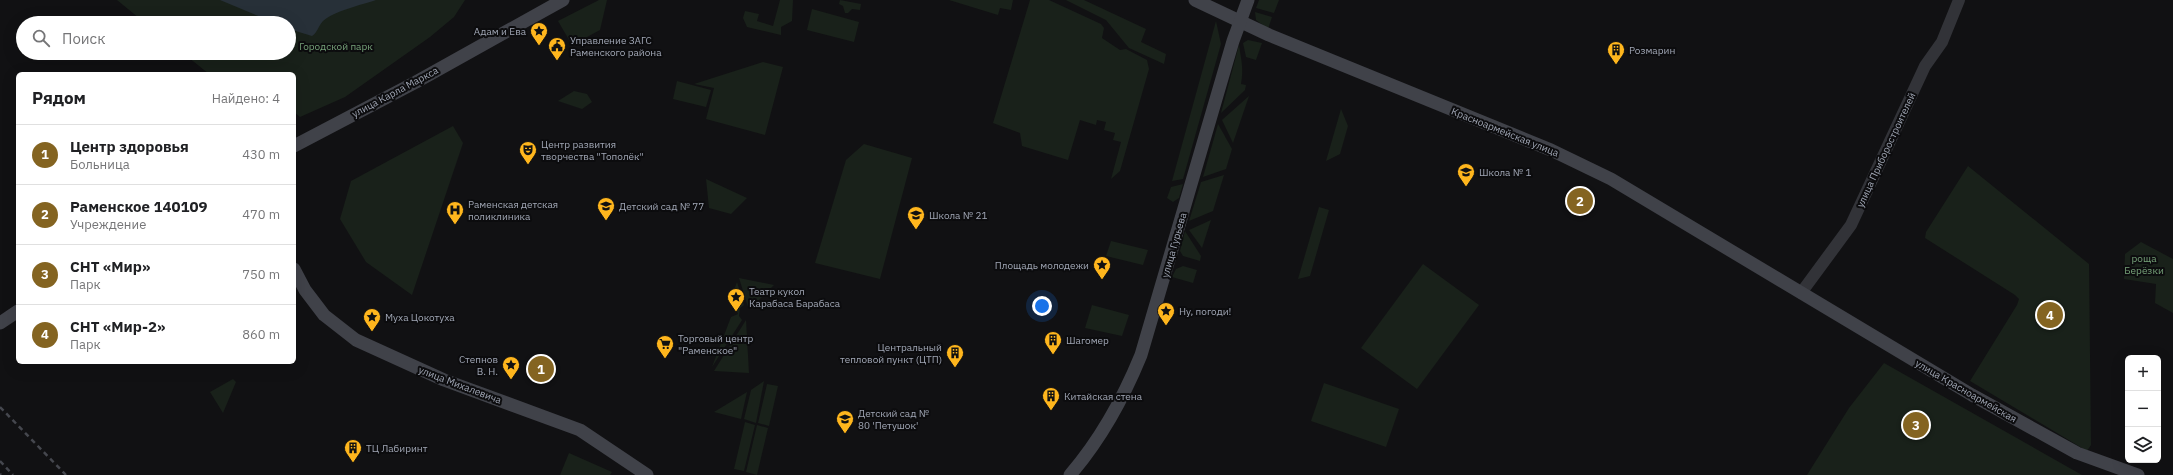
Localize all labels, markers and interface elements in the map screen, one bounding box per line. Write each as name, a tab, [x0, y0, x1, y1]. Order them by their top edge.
search box	[16, 16, 296, 60]
place icon: Адам и Ева	[529, 21, 549, 46]
place label: Адам и Ева	[474, 25, 527, 38]
icon: search	[30, 27, 52, 49]
text: Поиск	[62, 29, 105, 48]
place label: Управление ЗАГС Раменского района	[570, 34, 662, 59]
public building icon: Управление ЗАГС Раменского района	[547, 36, 567, 61]
park label: Городской парк	[299, 40, 373, 53]
building icon: Розмарин	[1606, 40, 1626, 65]
place label: Розмарин	[1629, 44, 1675, 57]
street label: улица Карла Маркса	[350, 63, 441, 120]
text: Рядом	[32, 87, 86, 109]
text: Найдено: 4	[212, 90, 280, 107]
street label: улица Приборостроителей	[1854, 90, 1918, 210]
street label: Красноармейская улица	[1449, 104, 1561, 160]
text: Центр здоровья	[70, 137, 189, 156]
place label: Центр развития творчества "Тополёк"	[541, 138, 644, 163]
theatre icon: Центр развития творчества "Тополёк"	[518, 140, 538, 165]
text: 1	[41, 146, 49, 163]
text: 430 m	[242, 146, 280, 163]
text: Больница	[70, 156, 130, 173]
school or university icon: Школа № 1	[1456, 162, 1476, 187]
place label: Школа № 1	[1479, 166, 1531, 179]
pin: 2	[1567, 186, 1593, 216]
school or university icon: Детский сад № 77	[596, 196, 616, 221]
text: Раменское 140109	[70, 197, 208, 216]
place label: Раменская детская поликлиника	[468, 198, 558, 223]
hospital icon: Раменская детская поликлиника	[445, 200, 465, 225]
place label: Детский сад № 77	[619, 200, 704, 213]
school or university icon: Школа № 21	[906, 205, 926, 230]
text: 2	[41, 206, 49, 223]
text: 470 m	[242, 206, 280, 223]
place label: Школа № 21	[929, 209, 987, 222]
street label: улица Гурьева	[1159, 210, 1190, 279]
text: Учреждение	[70, 216, 146, 233]
park label: роща Берёзки	[2124, 252, 2164, 277]
place icon: Площадь молодежи	[1092, 255, 1112, 280]
text: СНТ «Мир»	[70, 257, 150, 276]
place label: Площадь молодежи	[995, 259, 1089, 272]
text: 3	[41, 266, 49, 283]
text: 750 m	[242, 266, 280, 283]
text: Парк	[70, 276, 101, 293]
place label: Театр кукол Карабаса Барабаса	[749, 285, 841, 310]
place icon: Театр кукол Карабаса Барабаса	[726, 287, 746, 312]
your location	[1032, 296, 1052, 316]
pin: 4	[2037, 300, 2063, 330]
place icon: Ну, погоди!	[1156, 301, 1176, 326]
place label: Ну, погоди!	[1179, 305, 1232, 318]
place icon: Муха Цокотуха	[362, 307, 382, 332]
place label: Муха Цокотуха	[385, 311, 455, 324]
text: СНТ «Мир-2»	[70, 317, 165, 336]
text: 4	[41, 326, 49, 343]
text: 860 m	[242, 326, 280, 343]
building icon: Шагомер	[1043, 330, 1063, 355]
place label: Торговый центр "Раменское"	[678, 332, 753, 357]
supermarket icon: Торговый центр "Раменское"	[655, 334, 675, 359]
place label: Шагомер	[1066, 334, 1109, 347]
text: Парк	[70, 336, 101, 353]
place label: Центральный тепловой пункт (ЦТП)	[840, 341, 942, 366]
building icon: Центральный тепловой пункт (ЦТП)	[945, 343, 965, 368]
place label: Степнов В. Н.	[459, 353, 498, 378]
pin: 1	[528, 354, 554, 384]
place icon: Степнов В. Н.	[501, 355, 521, 380]
map controls	[2125, 355, 2161, 463]
button: +	[2125, 355, 2161, 391]
street label: улица Красноармейская	[1913, 357, 2019, 425]
street label: улица Михалевича	[417, 363, 504, 407]
building icon: Китайская стена	[1041, 386, 1061, 411]
place label: Китайская стена	[1064, 390, 1143, 403]
button: −	[2125, 391, 2161, 427]
place label: Детский сад № 80 'Петушок'	[858, 407, 929, 432]
school or university icon: Детский сад № 80 'Петушок'	[835, 409, 855, 434]
pin: 3	[1903, 410, 1929, 440]
button: layers	[2125, 427, 2161, 463]
building icon: ТЦ Лабиринт	[343, 438, 363, 463]
place label: ТЦ Лабиринт	[366, 442, 428, 455]

